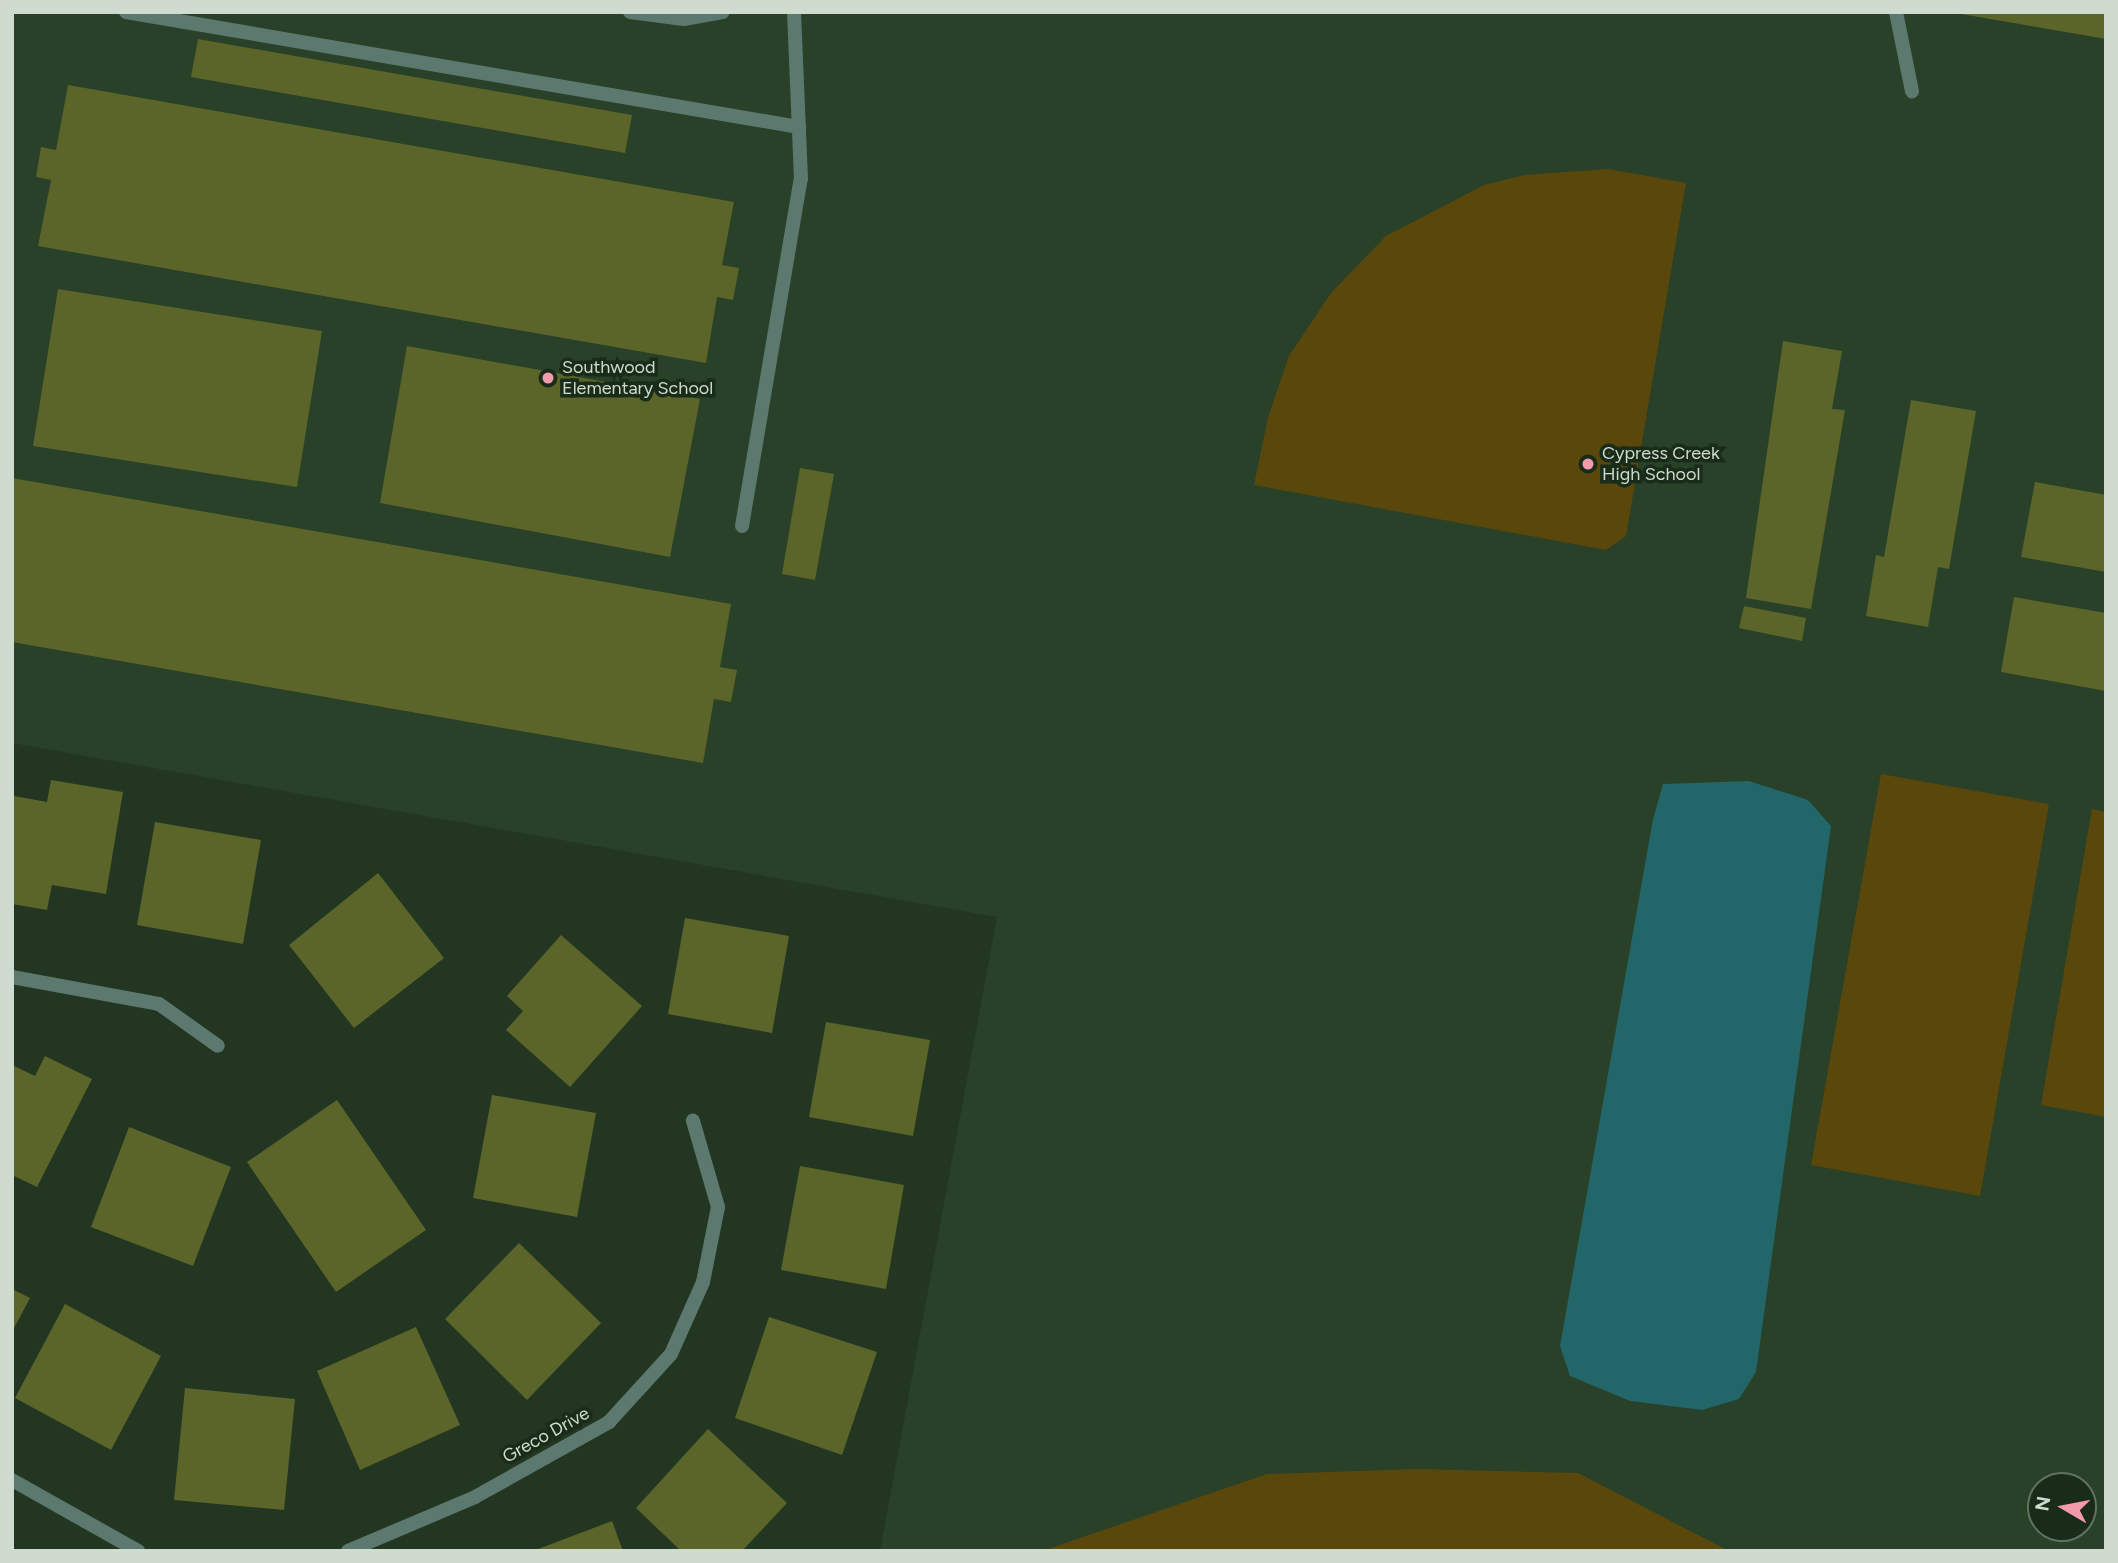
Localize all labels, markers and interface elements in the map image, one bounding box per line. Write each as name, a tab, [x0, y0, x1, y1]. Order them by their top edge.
place label: Southwood Elementary School	[562, 357, 713, 400]
marker: Southwood Elementary School	[540, 370, 556, 386]
place label: Cypress Creek High School	[1602, 443, 1720, 486]
marker: Cypress Creek High School	[1580, 456, 1596, 472]
street label: Greco Drive	[499, 1402, 593, 1468]
north arrow	[2027, 1472, 2097, 1542]
text: N	[2030, 1494, 2055, 1513]

